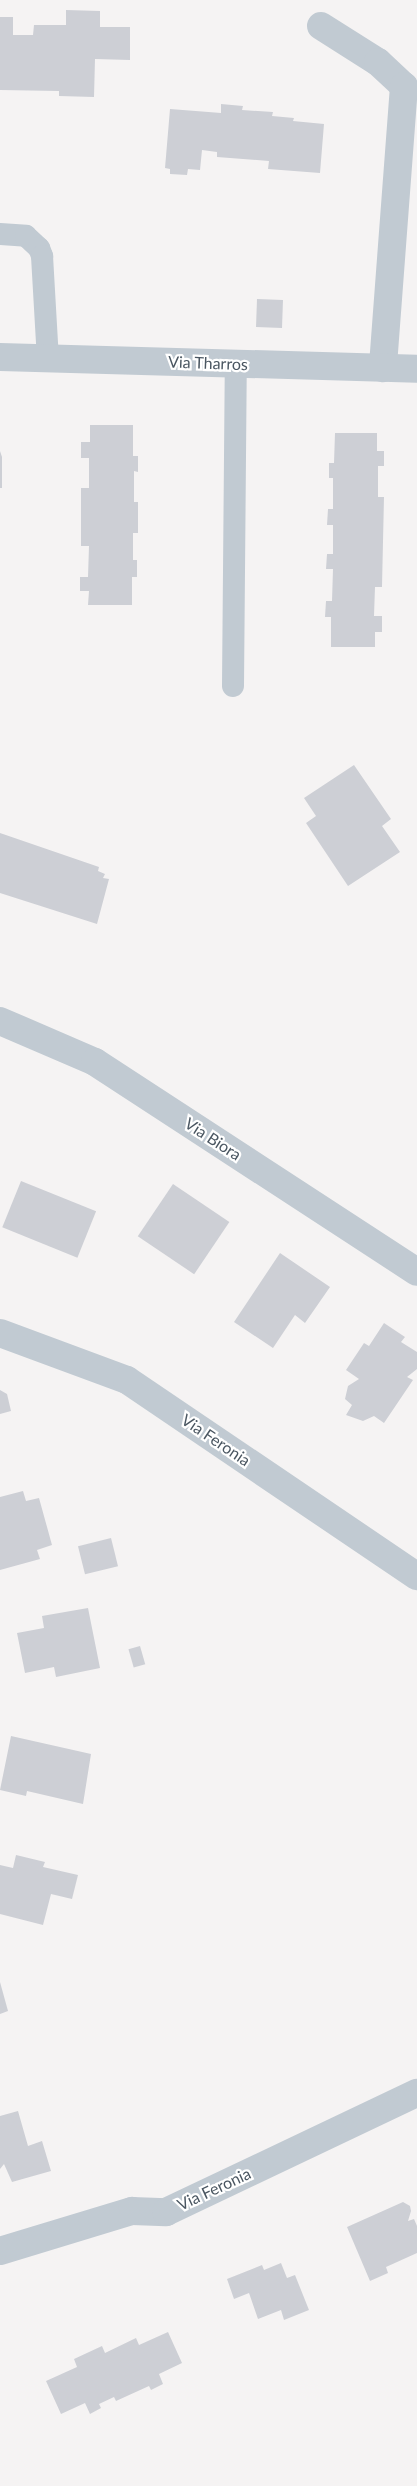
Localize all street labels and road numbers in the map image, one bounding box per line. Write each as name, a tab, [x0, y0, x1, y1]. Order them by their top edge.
street label: Via Tharros	[168, 352, 248, 374]
street label: Via Biora	[181, 1114, 245, 1164]
street label: Via Feronia	[178, 1410, 254, 1470]
street label: Via Feronia	[174, 2164, 254, 2214]

